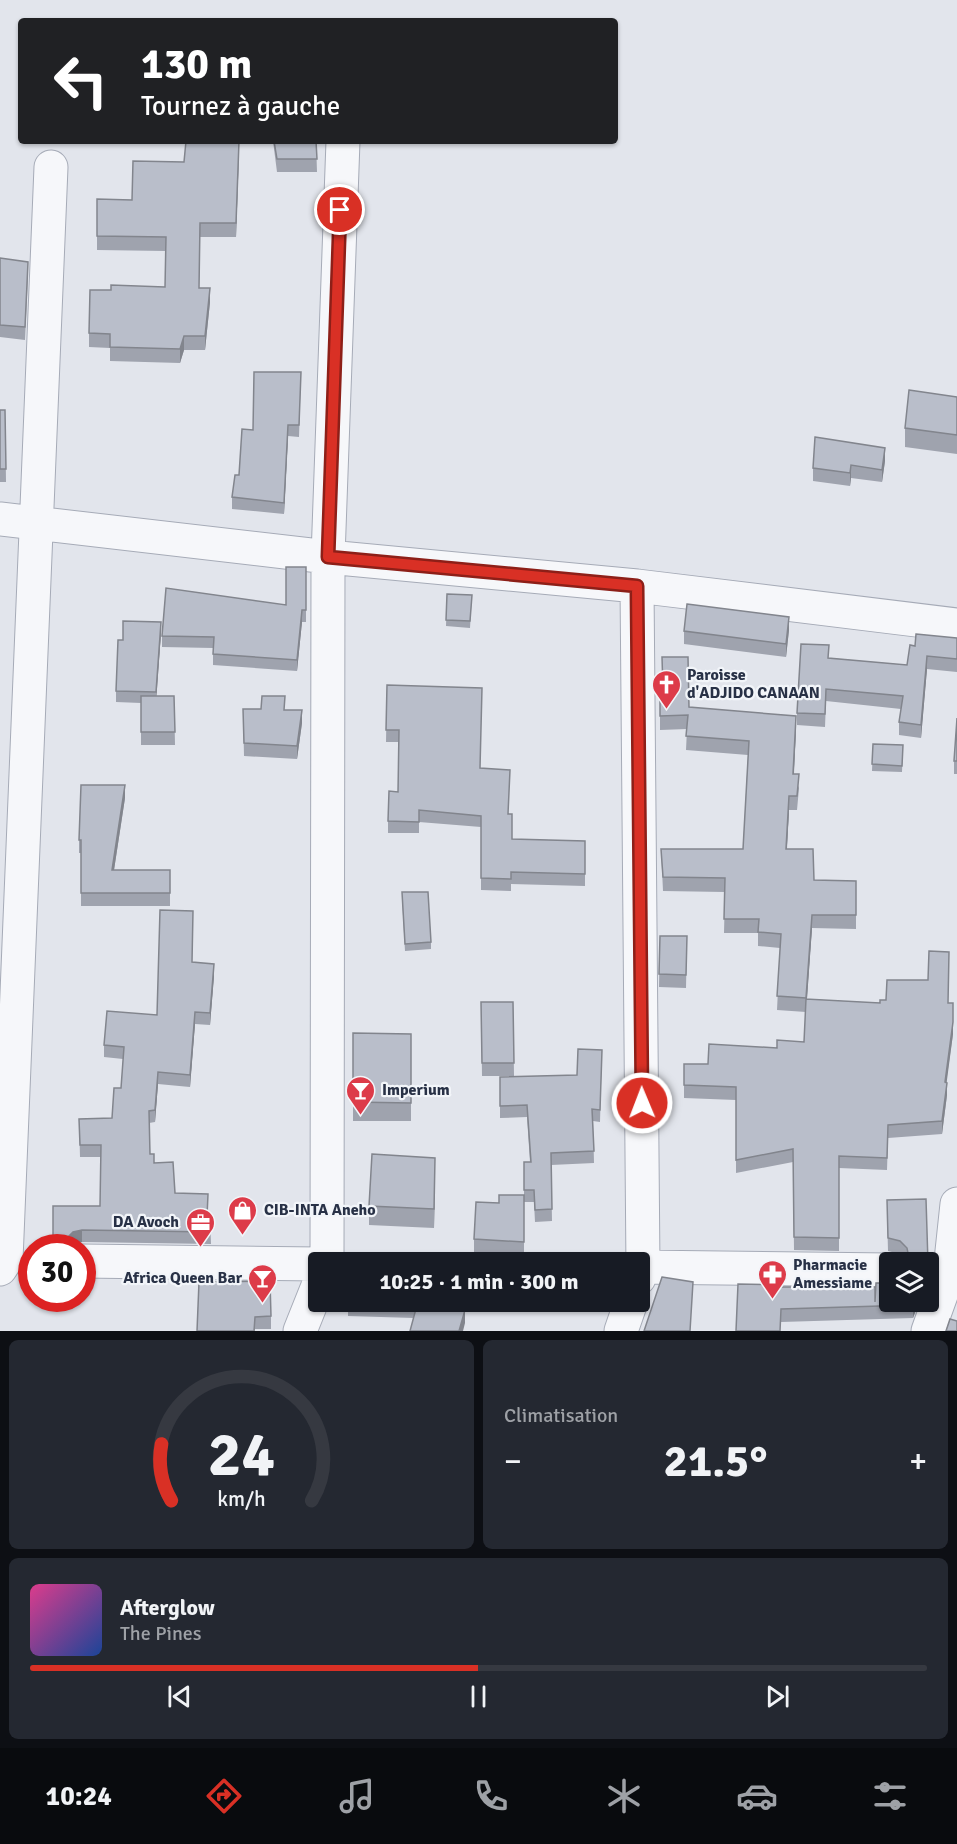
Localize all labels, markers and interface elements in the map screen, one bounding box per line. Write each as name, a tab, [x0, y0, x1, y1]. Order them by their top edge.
text: 130 m	[141, 39, 252, 90]
icon: left	[42, 42, 120, 120]
text: Tournez à gauche	[141, 90, 340, 123]
pin	[314, 184, 365, 235]
icon: arrive	[323, 193, 356, 226]
place label: Paroisse d'ADJIDO CANAAN	[687, 665, 820, 703]
church icon: Paroisse d'ADJIDO CANAAN	[650, 668, 682, 710]
position arrow	[610, 1071, 674, 1135]
bar icon: Imperium	[345, 1074, 377, 1116]
place label: Imperium	[382, 1080, 450, 1100]
shop icon: CIB-INTA Aneho	[227, 1194, 259, 1236]
place label: CIB-INTA Aneho	[264, 1200, 376, 1220]
office icon: DA Avoch	[184, 1206, 216, 1248]
place label: DA Avoch	[113, 1212, 179, 1232]
speed limit sign: 30	[18, 1234, 96, 1312]
map controls	[879, 1252, 939, 1312]
button: layers	[879, 1252, 939, 1312]
place label: Pharmacie Amessiame	[793, 1255, 872, 1293]
pharmacy icon: Pharmacie Amessiame	[756, 1258, 788, 1300]
bar icon: Africa Queen Bar	[247, 1262, 279, 1304]
place label: Africa Queen Bar	[123, 1268, 243, 1288]
text: 10:25 · 1 min · 300 m	[379, 1268, 579, 1295]
text: Climatisation	[504, 1403, 618, 1428]
text: 24	[208, 1416, 275, 1493]
text: 21.5°	[664, 1434, 767, 1489]
text: −	[504, 1441, 522, 1482]
text: +	[909, 1441, 927, 1482]
text: km/h	[217, 1487, 266, 1513]
text: Afterglow	[120, 1594, 215, 1621]
text: The Pines	[120, 1621, 202, 1646]
icon: previous	[163, 1680, 196, 1713]
icon: pause	[462, 1680, 495, 1713]
icon: next	[761, 1680, 794, 1713]
icon: directions	[203, 1775, 245, 1817]
icon: music	[336, 1775, 378, 1817]
icon: phone	[470, 1775, 512, 1817]
icon: climate	[603, 1775, 645, 1817]
icon: car	[736, 1775, 778, 1817]
icon: filters	[869, 1775, 911, 1817]
text: 10:24	[46, 1780, 112, 1813]

